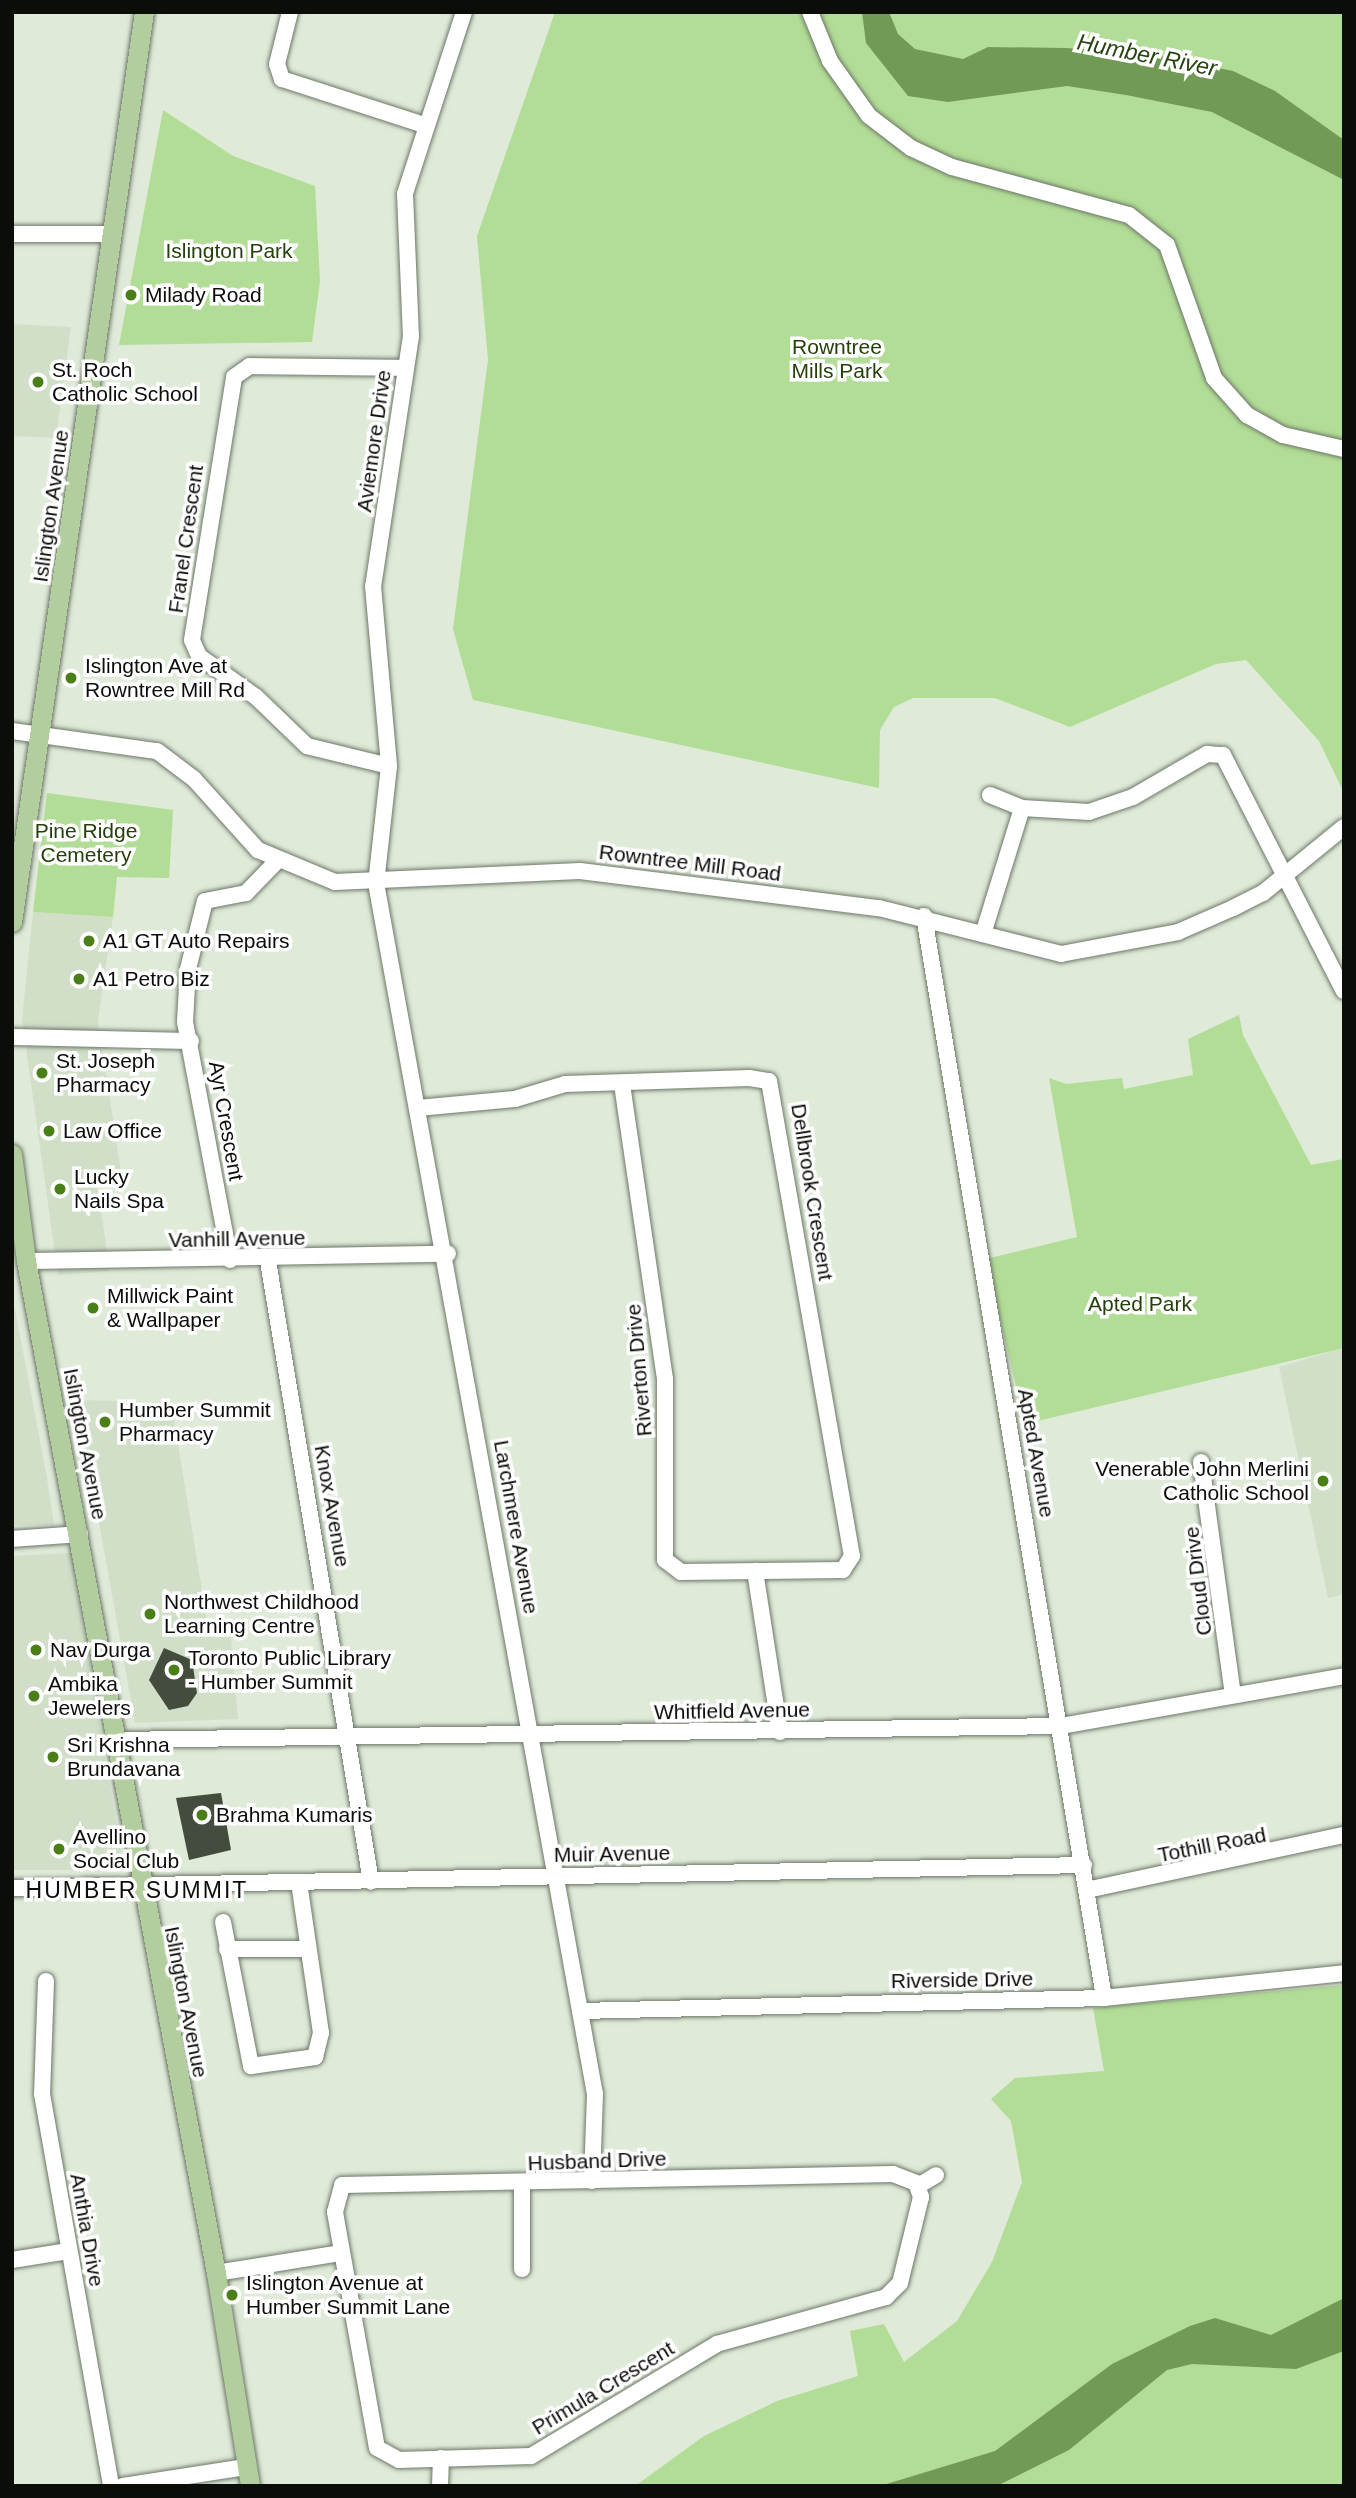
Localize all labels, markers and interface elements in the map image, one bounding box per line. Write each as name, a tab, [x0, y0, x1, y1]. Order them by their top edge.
water label: Humber River	[1075, 28, 1219, 82]
park label: Islington Park	[165, 238, 293, 264]
place label: Milady Road	[145, 282, 262, 308]
marker: Milady Road	[123, 287, 139, 303]
park label: Rowntree Mills Park	[791, 334, 883, 384]
place label: St. Roch Catholic School	[52, 357, 198, 407]
street label: Aviemore Drive	[352, 368, 396, 514]
marker: St. Roch Catholic School	[30, 374, 46, 390]
street label: Islington Avenue	[28, 428, 74, 584]
street label: Franel Crescent	[163, 463, 209, 615]
place label: Islington Ave at Rowntree Mill Rd	[85, 653, 245, 703]
marker: Islington Ave at Rowntree Mill Rd	[63, 670, 79, 686]
park label: Pine Ridge Cemetery	[35, 818, 137, 868]
street label: Rowntree Mill Road	[598, 839, 782, 887]
place label: A1 GT Auto Repairs	[103, 928, 291, 954]
marker: A1 GT Auto Repairs	[81, 933, 97, 949]
place label: A1 Petro Biz	[93, 966, 210, 992]
marker: A1 Petro Biz	[71, 971, 87, 987]
place label: St. Joseph Pharmacy	[56, 1048, 155, 1098]
street label: Ayr Crescent	[203, 1059, 249, 1183]
marker: St. Joseph Pharmacy	[34, 1065, 50, 1081]
street label: Dellbrook Crescent	[786, 1102, 838, 1282]
place label: Law Office	[63, 1118, 162, 1144]
marker: Law Office	[41, 1123, 57, 1139]
place label: Lucky Nails Spa	[74, 1164, 164, 1214]
marker: Lucky Nails Spa	[52, 1181, 68, 1197]
street label: Vanhill Avenue	[168, 1225, 306, 1253]
place label: Millwick Paint & Wallpaper	[107, 1283, 233, 1333]
park label: Apted Park	[1088, 1291, 1192, 1317]
marker: Millwick Paint & Wallpaper	[85, 1300, 101, 1316]
street label: Riverton Drive	[621, 1303, 657, 1437]
street label: Islington Avenue	[58, 1366, 112, 1522]
street label: Apted Avenue	[1012, 1386, 1060, 1520]
place label: Humber Summit Pharmacy	[119, 1397, 271, 1447]
marker: Humber Summit Pharmacy	[97, 1414, 113, 1430]
street label: Larchmere Avenue	[488, 1438, 544, 1616]
street label: Knox Avenue	[309, 1442, 355, 1570]
place label: Venerable John Merlini Catholic School	[1095, 1456, 1309, 1506]
marker: Venerable John Merlini Catholic School	[1315, 1473, 1331, 1489]
street label: Cloud Drive	[1179, 1525, 1217, 1637]
place label: Northwest Childhood Learning Centre	[164, 1589, 359, 1639]
marker: Northwest Childhood Learning Centre	[142, 1606, 158, 1622]
place label: Nav Durga	[50, 1637, 150, 1663]
marker: Nav Durga	[28, 1642, 44, 1658]
place label: Toronto Public Library - Humber Summit	[188, 1645, 391, 1695]
marker: Toronto Public Library - Humber Summit	[166, 1662, 182, 1678]
place label: Ambika Jewelers	[48, 1671, 131, 1721]
marker: Ambika Jewelers	[26, 1688, 42, 1704]
street label: Whitfield Avenue	[653, 1697, 811, 1725]
place label: Sri Krishna Brundavana	[67, 1732, 180, 1782]
marker: Sri Krishna Brundavana	[45, 1749, 61, 1765]
place label: Brahma Kumaris	[216, 1802, 372, 1828]
marker: Brahma Kumaris	[194, 1807, 210, 1823]
street label: Tothill Road	[1156, 1822, 1268, 1868]
place label: Avellino Social Club	[73, 1824, 179, 1874]
street label: Muir Avenue	[553, 1840, 671, 1868]
marker: Avellino Social Club	[51, 1841, 67, 1857]
district label: HUMBER SUMMIT	[27, 1876, 247, 1904]
street label: Islington Avenue	[159, 1924, 213, 2080]
street label: Riverside Drive	[891, 1966, 1033, 1994]
street label: Husband Drive	[527, 2146, 667, 2176]
street label: Anthia Drive	[65, 2171, 109, 2289]
place label: Islington Avenue at Humber Summit Lane	[246, 2270, 450, 2320]
marker: Islington Avenue at Humber Summit Lane	[224, 2287, 240, 2303]
street label: Primula Crescent	[527, 2336, 679, 2440]

